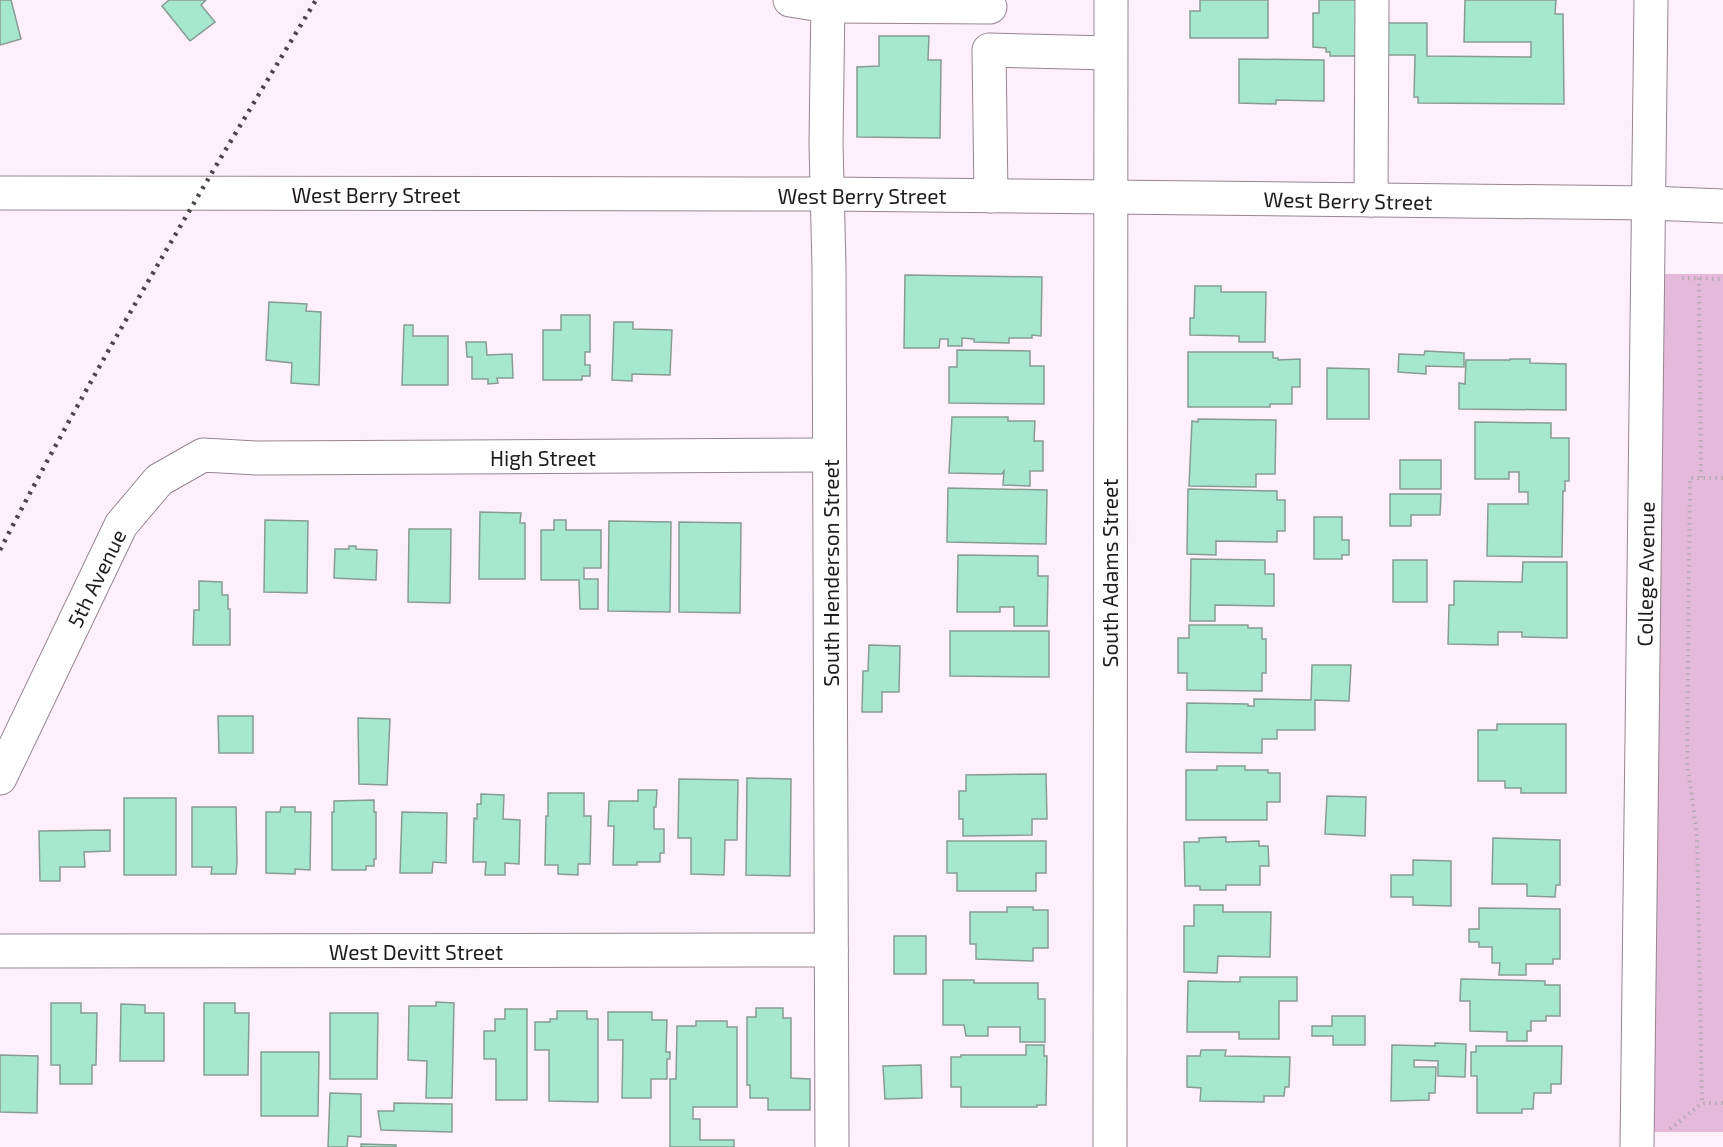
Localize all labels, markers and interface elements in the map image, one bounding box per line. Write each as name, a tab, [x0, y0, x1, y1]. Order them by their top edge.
street label: West Berry Street	[292, 182, 461, 207]
street label: West Berry Street	[778, 183, 947, 208]
street label: West Berry Street	[1263, 186, 1433, 214]
street label: High Street	[490, 445, 596, 470]
street label: South Henderson Street	[818, 459, 843, 687]
street label: South Adams Street	[1097, 479, 1122, 667]
street label: College Avenue	[1631, 501, 1659, 647]
street label: 5th Avenue	[62, 525, 130, 631]
street label: West Devitt Street	[329, 939, 503, 964]

